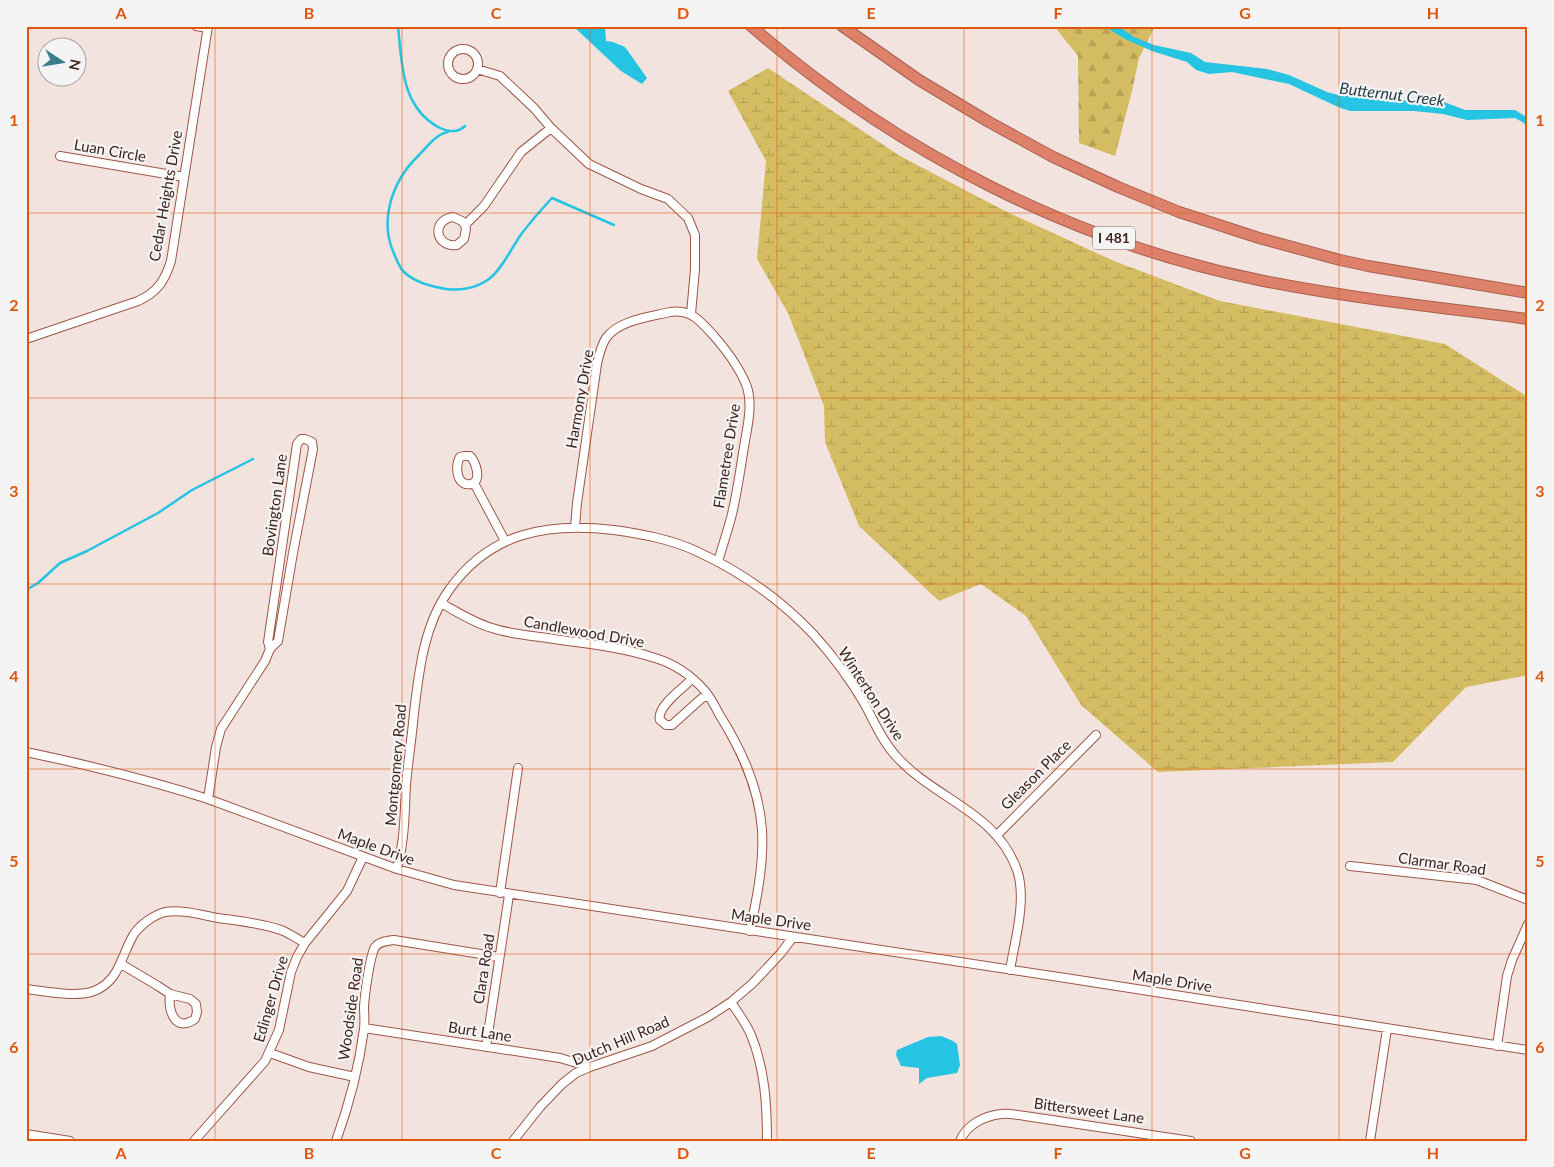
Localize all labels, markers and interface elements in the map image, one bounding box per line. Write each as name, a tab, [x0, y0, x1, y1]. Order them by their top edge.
text: A	[114, 3, 127, 22]
text: B	[304, 3, 314, 22]
text: C	[491, 3, 502, 22]
text: D	[677, 3, 689, 22]
text: E	[866, 3, 876, 22]
text: F	[1053, 3, 1063, 22]
text: G	[1239, 3, 1251, 22]
text: H	[1427, 3, 1439, 22]
north arrow	[38, 38, 88, 88]
text: N	[66, 58, 85, 72]
water label: Butternut Creek	[1338, 78, 1446, 109]
text: 1	[9, 110, 19, 129]
text: 1	[1535, 110, 1545, 129]
street label: Cedar Heights Drive	[145, 129, 185, 263]
street label: Luan Circle	[73, 135, 148, 165]
road number: I 481	[1093, 227, 1135, 250]
text: 2	[9, 295, 19, 314]
text: 2	[1535, 295, 1545, 314]
street label: Harmony Drive	[561, 348, 597, 450]
street label: Flametree Drive	[709, 402, 743, 509]
street label: Bovington Lane	[258, 453, 290, 557]
text: 3	[9, 481, 19, 500]
text: 3	[1535, 481, 1545, 500]
street label: Candlewood Drive	[522, 612, 646, 651]
street label: Winterton Drive	[835, 643, 909, 744]
text: 4	[9, 666, 19, 685]
text: 4	[1535, 666, 1545, 685]
street label: Montgomery Road	[381, 703, 409, 827]
street label: Gleason Place	[996, 735, 1074, 813]
street label: Maple Drive	[335, 824, 417, 868]
street label: Clarmar Road	[1397, 848, 1487, 878]
text: 5	[9, 851, 19, 870]
text: 5	[1535, 851, 1545, 870]
street label: Maple Drive	[730, 904, 812, 934]
street label: Clara Road	[469, 932, 497, 1005]
street label: Edinger Drive	[249, 953, 291, 1044]
street label: Woodside Road	[334, 956, 366, 1061]
street label: Maple Drive	[1131, 965, 1213, 995]
street label: Dutch Hill Road	[569, 1012, 672, 1069]
street label: Burt Lane	[447, 1017, 513, 1045]
text: 6	[9, 1037, 19, 1056]
text: 6	[1535, 1037, 1545, 1056]
street label: Bittersweet Lane	[1033, 1093, 1146, 1127]
text: A	[114, 1143, 127, 1162]
text: B	[304, 1143, 314, 1162]
text: C	[491, 1143, 502, 1162]
text: D	[677, 1143, 689, 1162]
text: E	[866, 1143, 876, 1162]
text: F	[1053, 1143, 1063, 1162]
text: G	[1239, 1143, 1251, 1162]
text: H	[1427, 1143, 1439, 1162]

